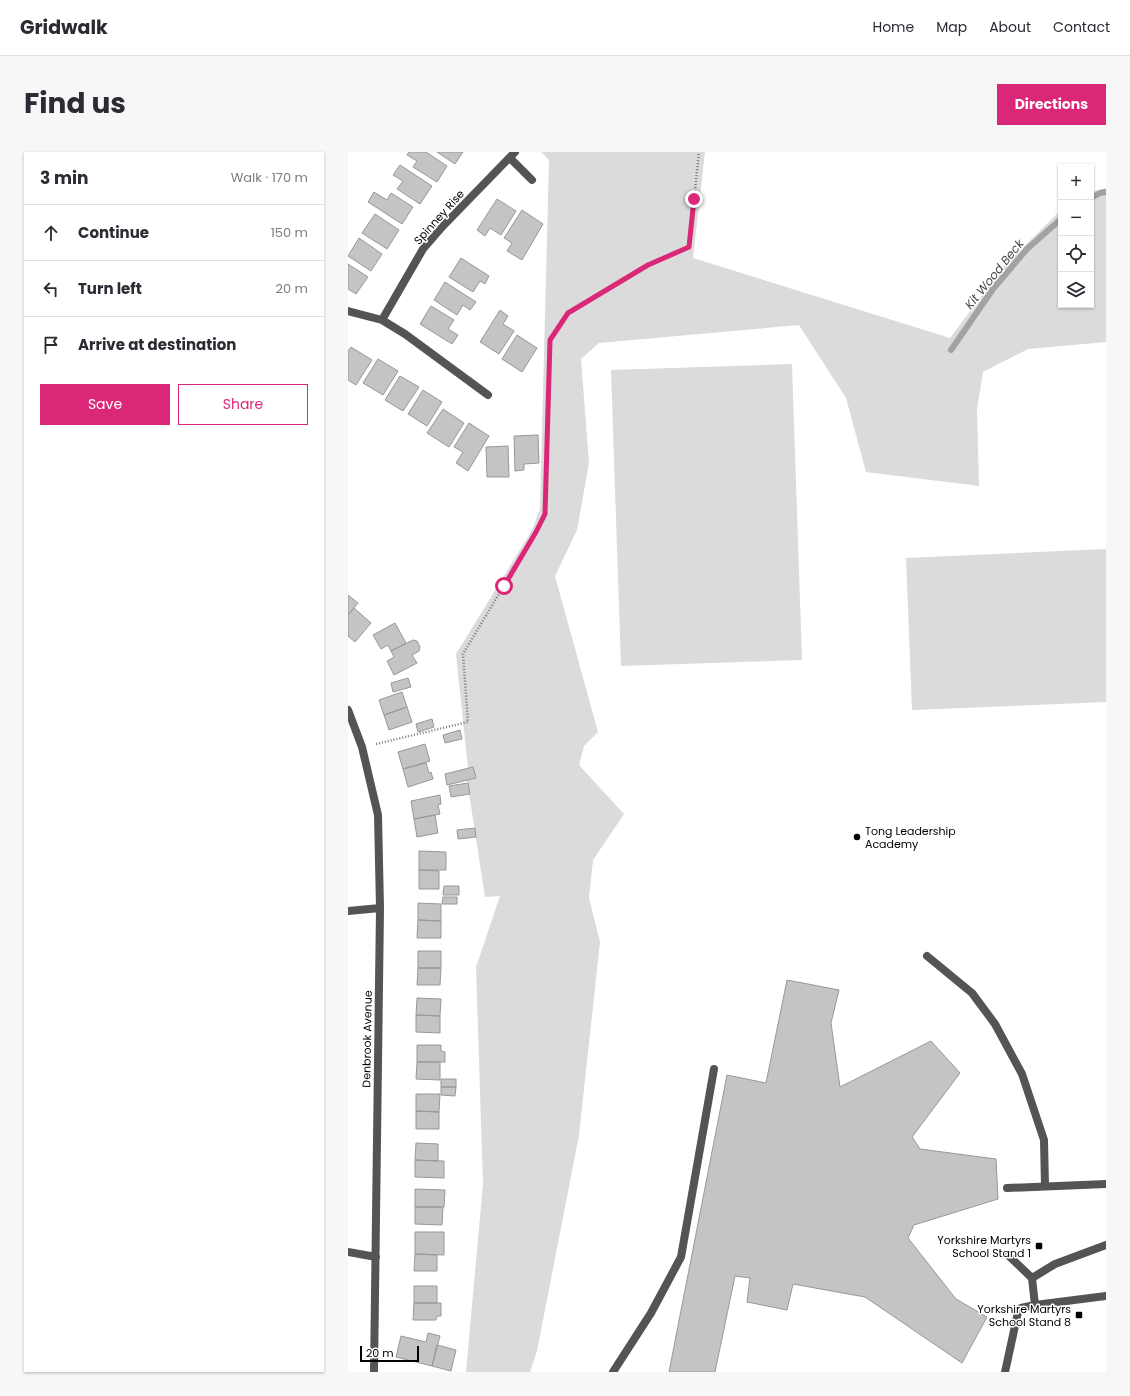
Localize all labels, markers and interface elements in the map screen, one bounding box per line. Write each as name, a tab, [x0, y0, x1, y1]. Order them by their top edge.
text: Gridwalk	[20, 14, 108, 41]
text: Home	[872, 17, 914, 37]
text: Map	[936, 17, 967, 37]
text: About	[989, 17, 1031, 37]
text: Contact	[1053, 17, 1110, 37]
text: Find us	[24, 84, 126, 123]
button: Directions	[997, 84, 1106, 125]
map controls	[1058, 164, 1094, 308]
button: +	[1058, 164, 1094, 200]
text: 3 min	[40, 166, 88, 190]
text: Walk · 170 m	[231, 168, 308, 187]
street label: Spinney Rise	[410, 186, 468, 248]
route end	[685, 190, 703, 208]
button: −	[1058, 200, 1094, 236]
icon: ahead	[40, 222, 62, 244]
text: Continue	[78, 222, 149, 243]
text: 150 m	[271, 223, 308, 242]
water label: Kit Wood Beck	[961, 235, 1028, 312]
button: locate	[1058, 236, 1094, 272]
button: layers	[1058, 272, 1094, 308]
icon: left	[40, 278, 62, 300]
text: Turn left	[78, 278, 142, 299]
text: 20 m	[275, 279, 308, 298]
icon: arrive	[40, 334, 62, 356]
text: Arrive at destination	[78, 334, 236, 355]
button: Save	[40, 384, 170, 425]
button: Share	[178, 384, 308, 425]
route start	[495, 577, 513, 595]
place label: Tong Leadership Academy	[865, 823, 956, 852]
marker: Tong Leadership Academy	[852, 832, 862, 842]
street label: Denbrook Avenue	[358, 990, 376, 1088]
place label: Yorkshire Martyrs School Stand 1	[937, 1232, 1031, 1261]
marker: Yorkshire Martyrs School Stand 1	[1034, 1241, 1044, 1251]
place label: Yorkshire Martyrs School Stand 8	[977, 1301, 1071, 1330]
marker: Yorkshire Martyrs School Stand 8	[1074, 1310, 1084, 1320]
scale bar	[360, 1344, 419, 1363]
text: 20 m	[366, 1345, 394, 1361]

